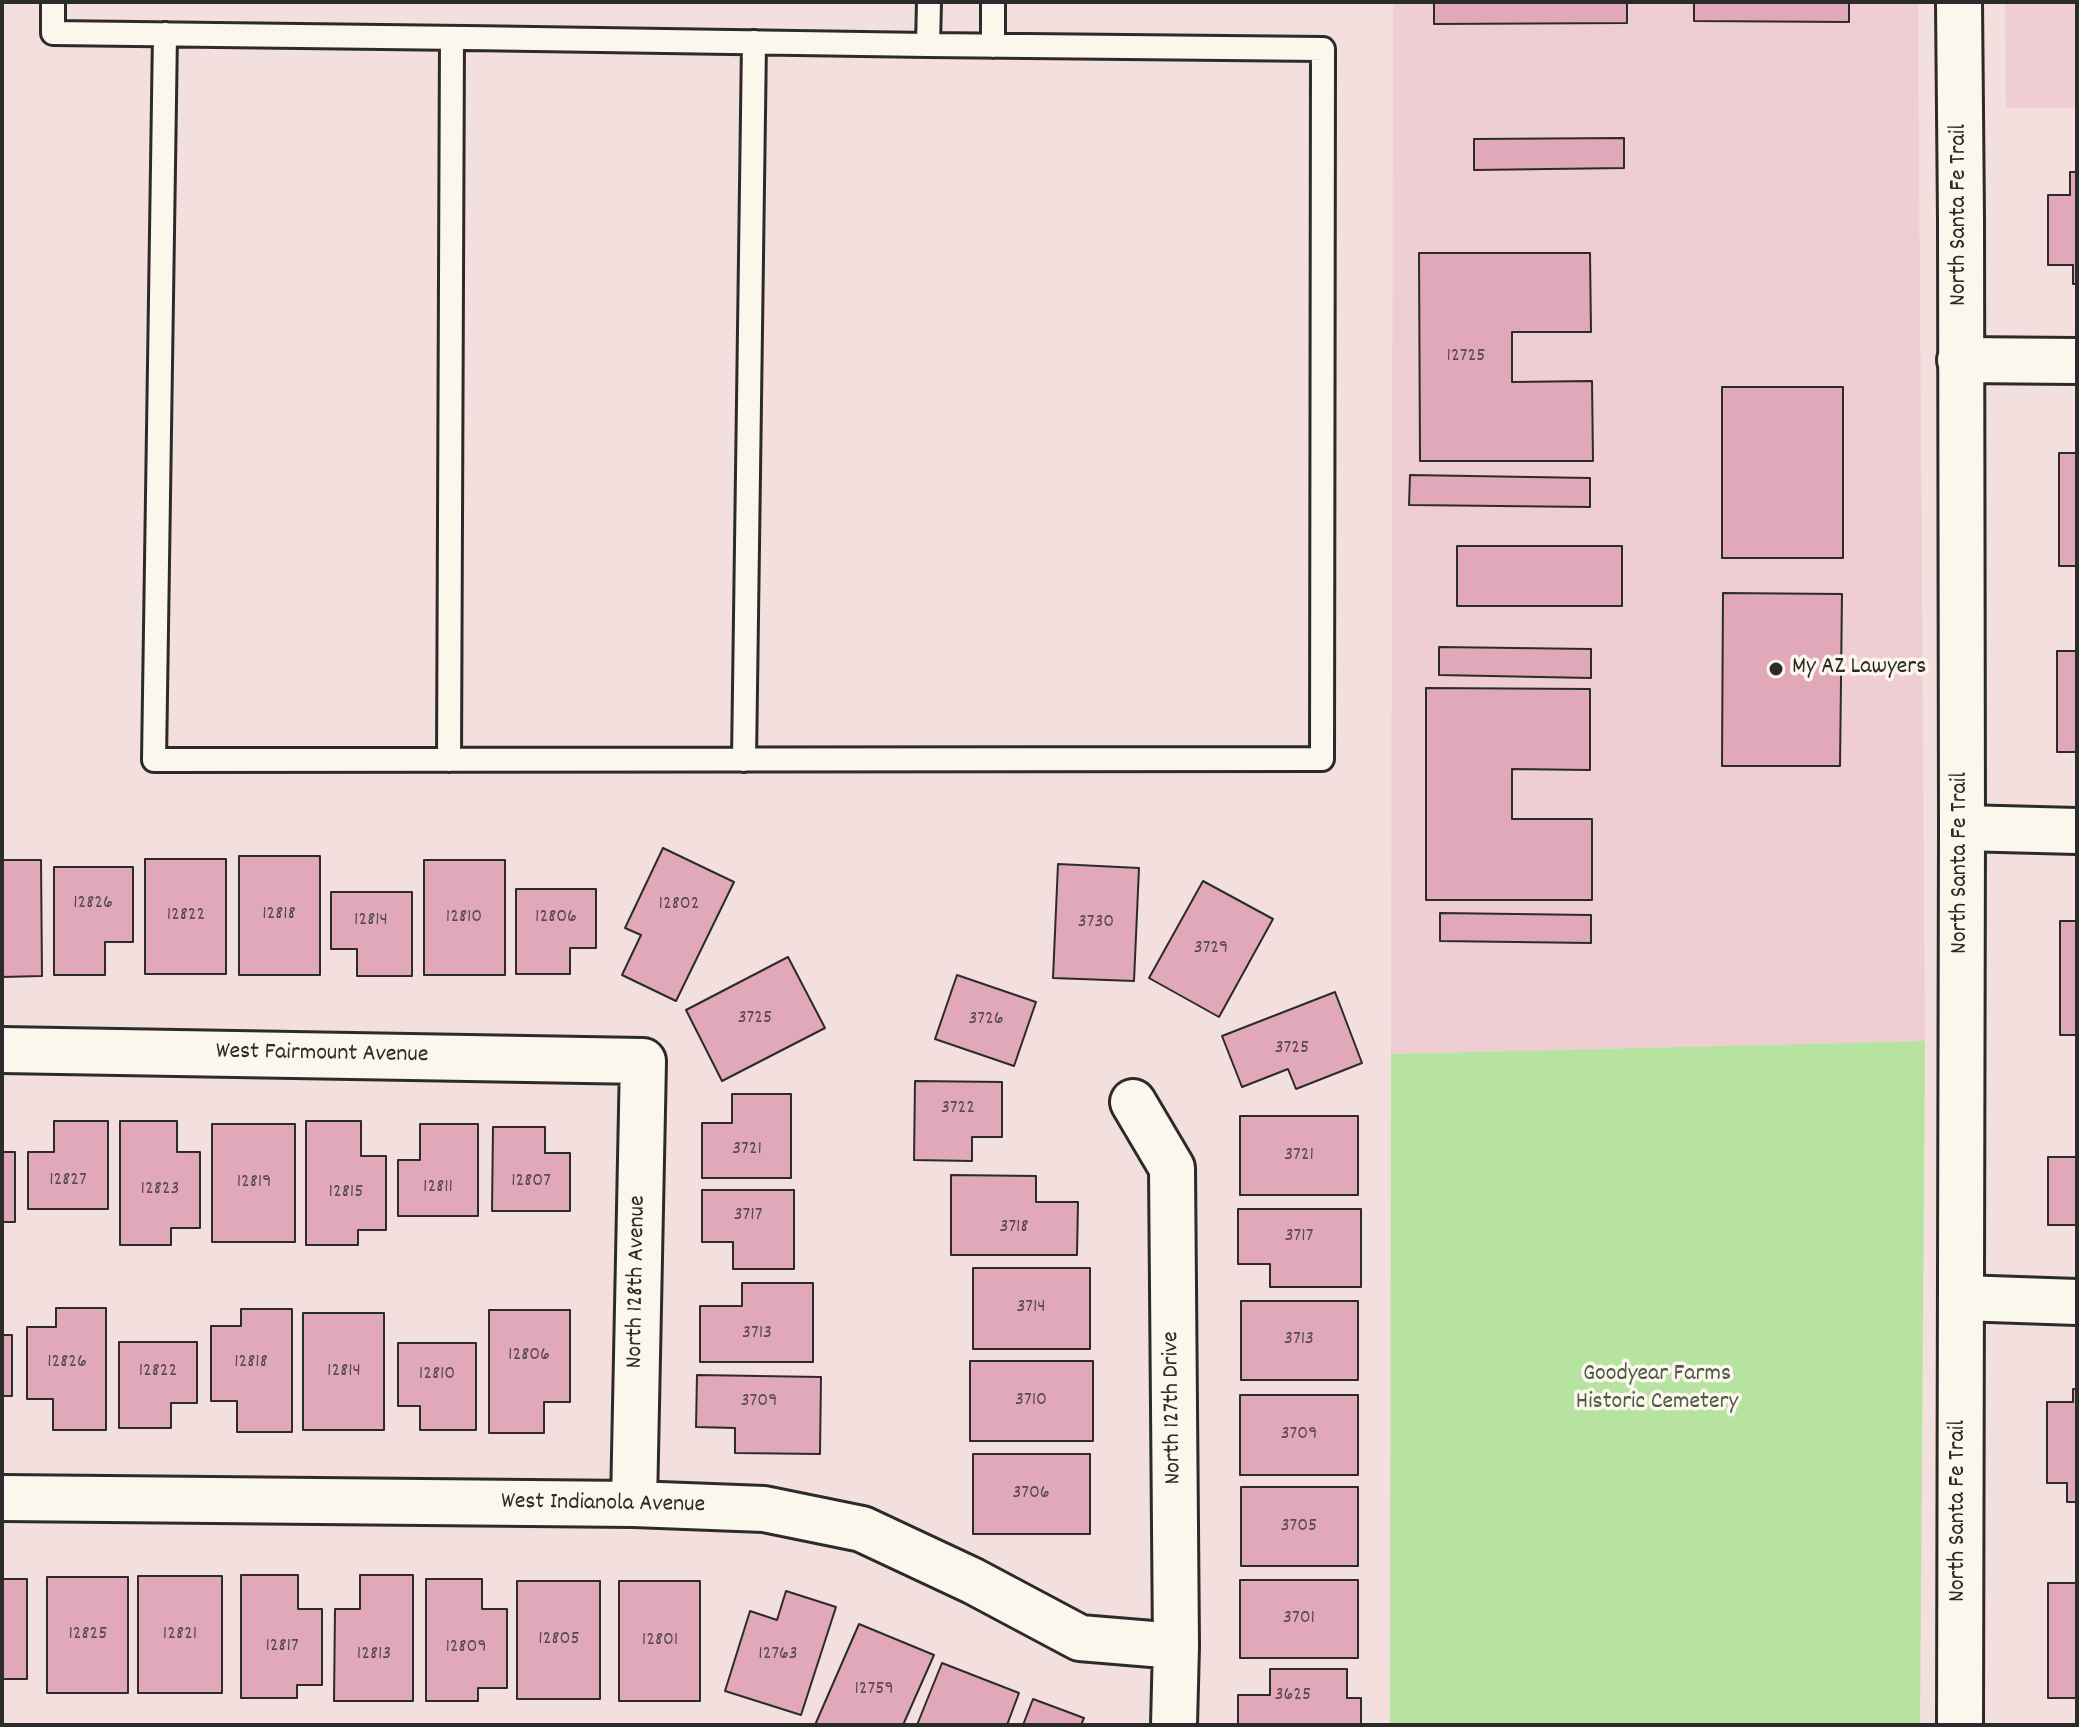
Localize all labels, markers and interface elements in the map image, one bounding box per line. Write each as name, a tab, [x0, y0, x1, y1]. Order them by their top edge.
street label: North Santa Fe Trail	[1947, 124, 1975, 306]
house number: 12725	[1447, 345, 1485, 369]
place label: My AZ Lawyers	[1792, 655, 1926, 683]
marker: My AZ Lawyers	[1767, 660, 1785, 678]
street label: North Santa Fe Trail	[1948, 772, 1976, 954]
house number: 12826	[73, 892, 113, 916]
house number: 12802	[659, 893, 699, 917]
house number: 12818	[262, 903, 296, 927]
house number: 12822	[167, 904, 205, 928]
house number: 12810	[446, 906, 482, 930]
house number: 12806	[535, 906, 577, 930]
house number: 12814	[354, 909, 388, 933]
house number: 3730	[1078, 911, 1114, 935]
house number: 3729	[1194, 937, 1228, 961]
house number: 3725	[738, 1007, 772, 1031]
house number: 3726	[968, 1008, 1004, 1032]
house number: 3725	[1275, 1037, 1309, 1061]
street label: West Fairmount Avenue	[215, 1039, 429, 1071]
house number: 3722	[941, 1097, 975, 1121]
house number: 3721	[732, 1138, 762, 1162]
house number: 3721	[1284, 1144, 1314, 1168]
house number: 12827	[49, 1169, 87, 1193]
house number: 12807	[511, 1170, 551, 1194]
house number: 12819	[237, 1171, 271, 1195]
house number: 12811	[423, 1176, 453, 1200]
house number: 12823	[141, 1178, 179, 1202]
house number: 12815	[329, 1181, 363, 1205]
street label: North 128th Avenue	[622, 1195, 654, 1369]
house number: 3717	[734, 1204, 762, 1228]
house number: 3718	[1000, 1216, 1028, 1240]
house number: 3717	[1285, 1225, 1313, 1249]
house number: 3714	[1016, 1296, 1046, 1320]
house number: 3713	[742, 1322, 772, 1346]
house number: 3713	[1284, 1328, 1314, 1352]
street label: North 127th Drive	[1158, 1331, 1190, 1485]
house number: 12806	[508, 1344, 550, 1368]
house number: 12826	[47, 1351, 87, 1375]
house number: 12818	[234, 1351, 268, 1375]
house number: 12822	[139, 1360, 177, 1384]
house number: 12814	[327, 1360, 361, 1384]
park label: Goodyear Farms Historic Cemetery	[1576, 1362, 1738, 1418]
house number: 12810	[419, 1363, 455, 1387]
house number: 3710	[1015, 1389, 1047, 1413]
house number: 3709	[741, 1390, 777, 1414]
street label: North Santa Fe Trail	[1946, 1420, 1974, 1602]
house number: 3709	[1281, 1423, 1317, 1447]
house number: 3706	[1012, 1482, 1050, 1506]
street label: West Indianola Avenue	[501, 1489, 705, 1521]
house number: 3705	[1281, 1515, 1317, 1539]
house number: 3701	[1283, 1607, 1315, 1631]
house number: 12825	[68, 1623, 108, 1647]
house number: 12821	[163, 1623, 197, 1647]
house number: 12805	[538, 1628, 580, 1652]
house number: 12801	[642, 1629, 678, 1653]
house number: 12817	[265, 1635, 299, 1659]
house number: 12809	[445, 1636, 487, 1660]
house number: 12813	[357, 1643, 391, 1667]
house number: 12763	[758, 1643, 798, 1667]
house number: 12759	[854, 1678, 894, 1702]
house number: 3625	[1275, 1684, 1311, 1708]

